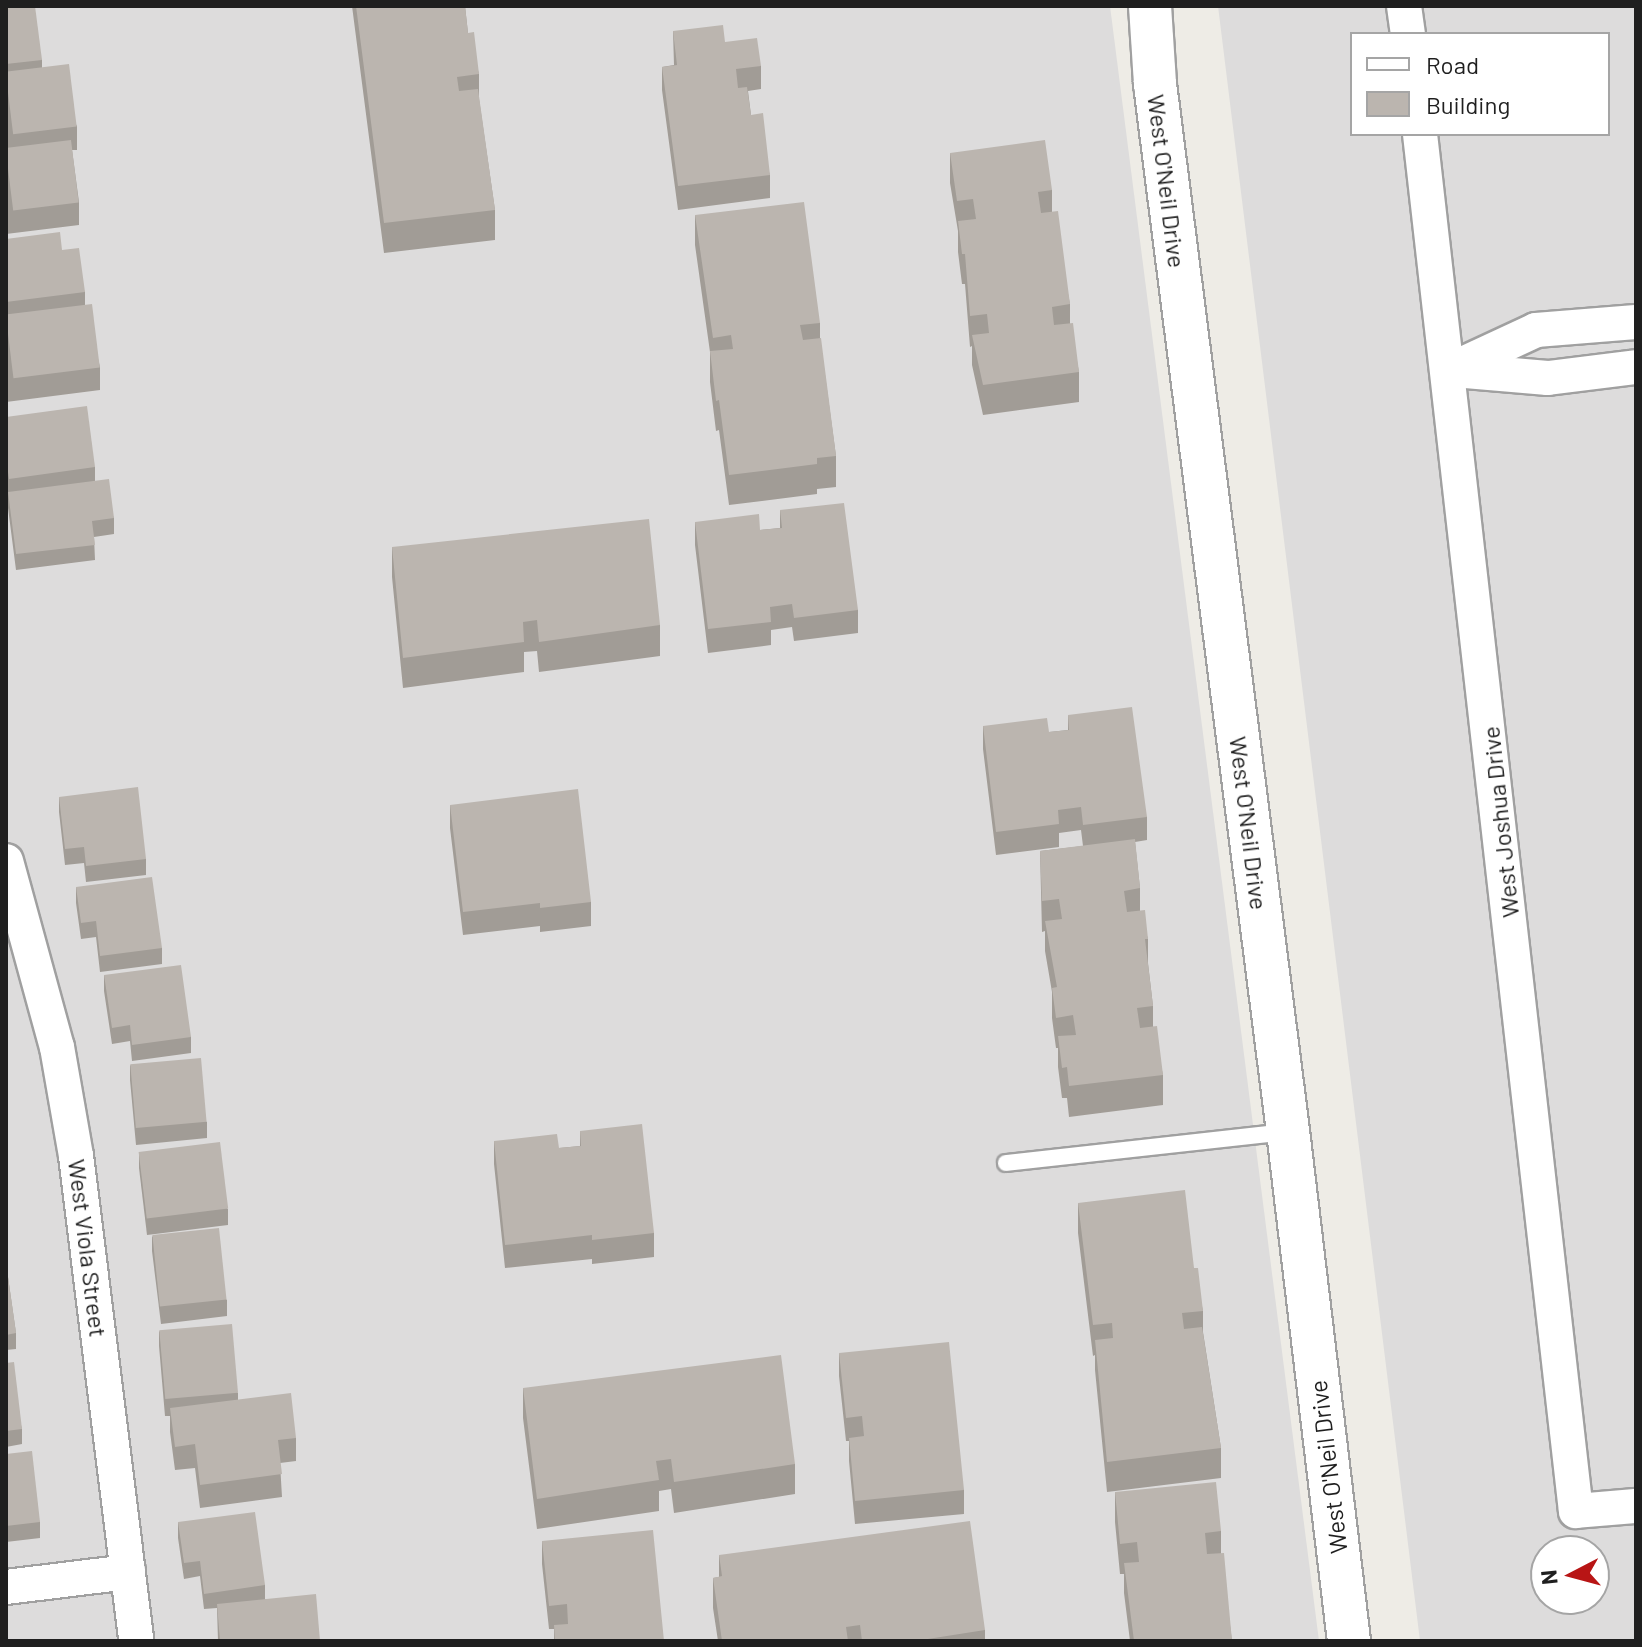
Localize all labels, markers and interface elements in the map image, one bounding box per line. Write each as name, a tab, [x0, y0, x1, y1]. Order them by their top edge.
legend	[1350, 32, 1610, 136]
text: Road	[1426, 50, 1479, 79]
text: Building	[1426, 90, 1510, 119]
street label: West O'Neil Drive	[1142, 93, 1192, 269]
street label: West Joshua Drive	[1476, 725, 1524, 919]
street label: West O'Neil Drive	[1224, 735, 1274, 911]
street label: West Viola Street	[63, 1157, 113, 1339]
street label: West O'Neil Drive	[1303, 1379, 1353, 1555]
north arrow	[1530, 1535, 1610, 1615]
text: N	[1534, 1569, 1562, 1586]

